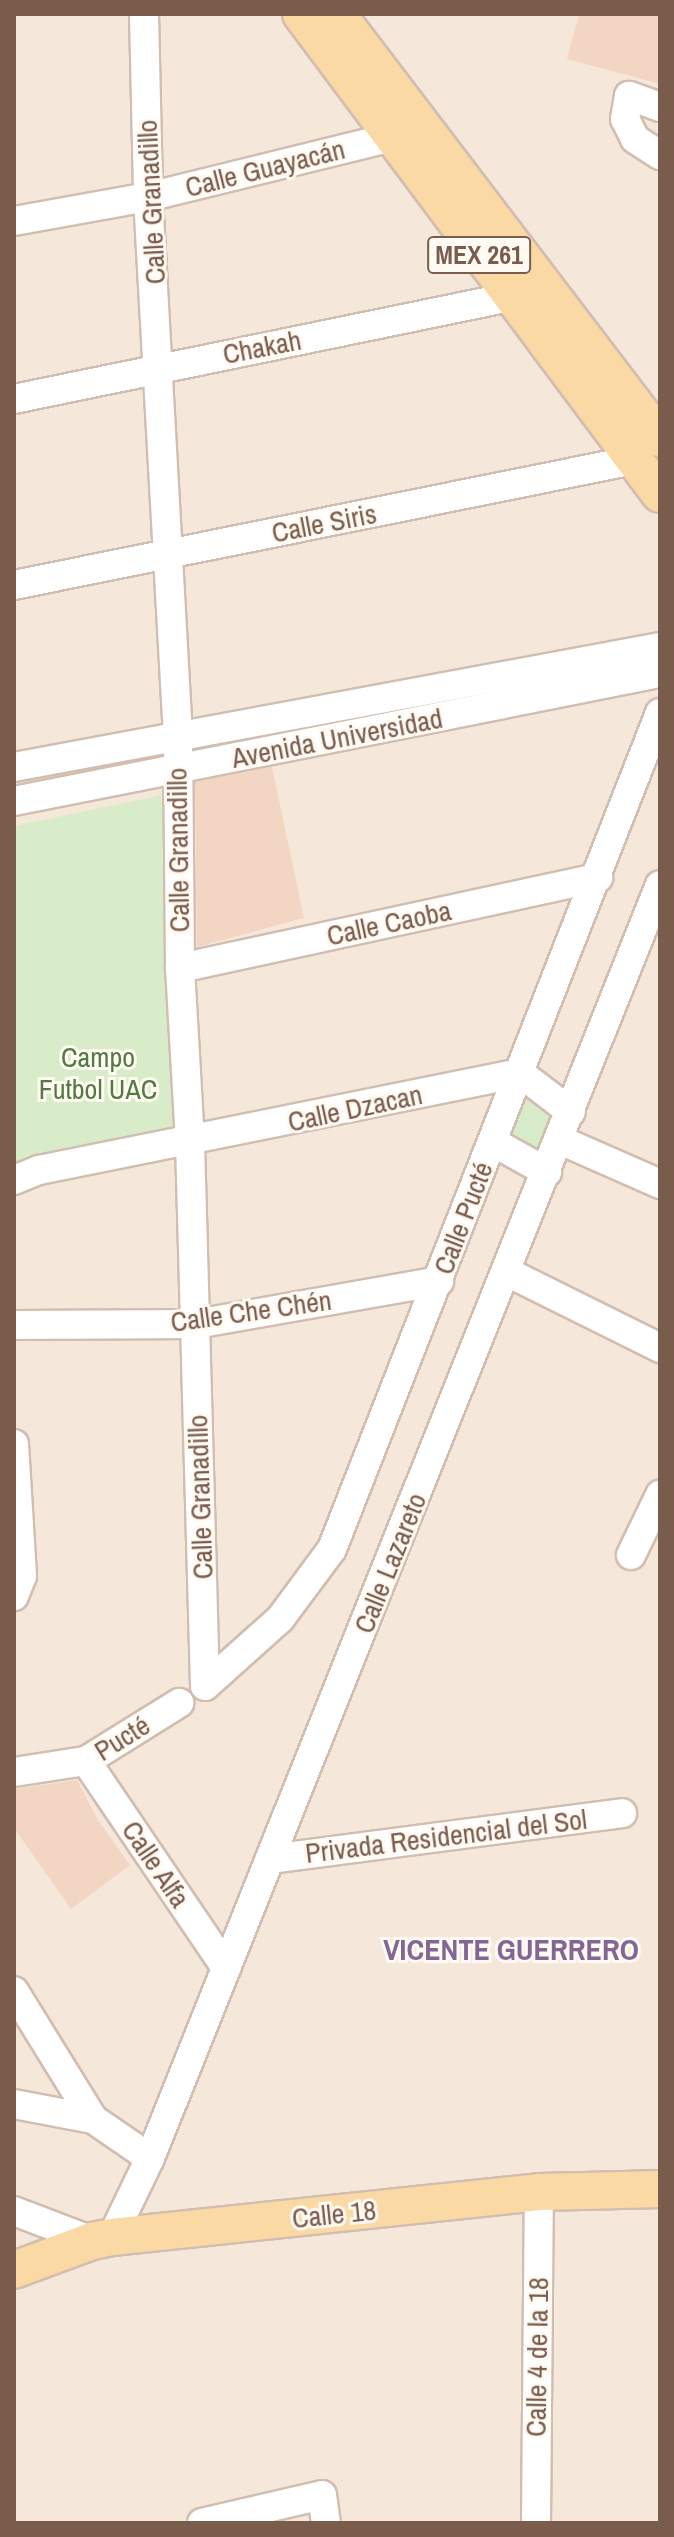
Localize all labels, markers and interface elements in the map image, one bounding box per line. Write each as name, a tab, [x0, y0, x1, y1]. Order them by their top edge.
street label: Calle Granadillo	[130, 119, 172, 285]
street label: Calle Guayacán	[182, 132, 348, 204]
road number: MEX 261	[427, 233, 531, 277]
street label: Chakah	[220, 323, 304, 371]
street label: Calle Siris	[269, 496, 379, 550]
street label: Avenida Universidad	[229, 701, 445, 775]
street label: Calle Granadillo	[160, 767, 196, 933]
street label: Calle Caoba	[324, 893, 454, 953]
park label: Campo Futbol UAC	[39, 1040, 157, 1106]
street label: Calle Dzacan	[285, 1077, 425, 1139]
street label: Calle Pucté	[426, 1157, 500, 1279]
street label: Calle Che Chén	[168, 1283, 334, 1339]
street label: Calle Granadillo	[180, 1414, 220, 1580]
street label: Calle Lazareto	[347, 1488, 433, 1638]
street label: Pucté	[88, 1708, 156, 1768]
street label: Privada Residencial del Sol	[303, 1802, 589, 1870]
street label: Calle Alfa	[115, 1814, 197, 1914]
district label: VICENTE GUERRERO	[383, 1931, 639, 1967]
street label: Calle 18	[290, 2193, 378, 2235]
street label: Calle 4 de la 18	[519, 2277, 555, 2437]

